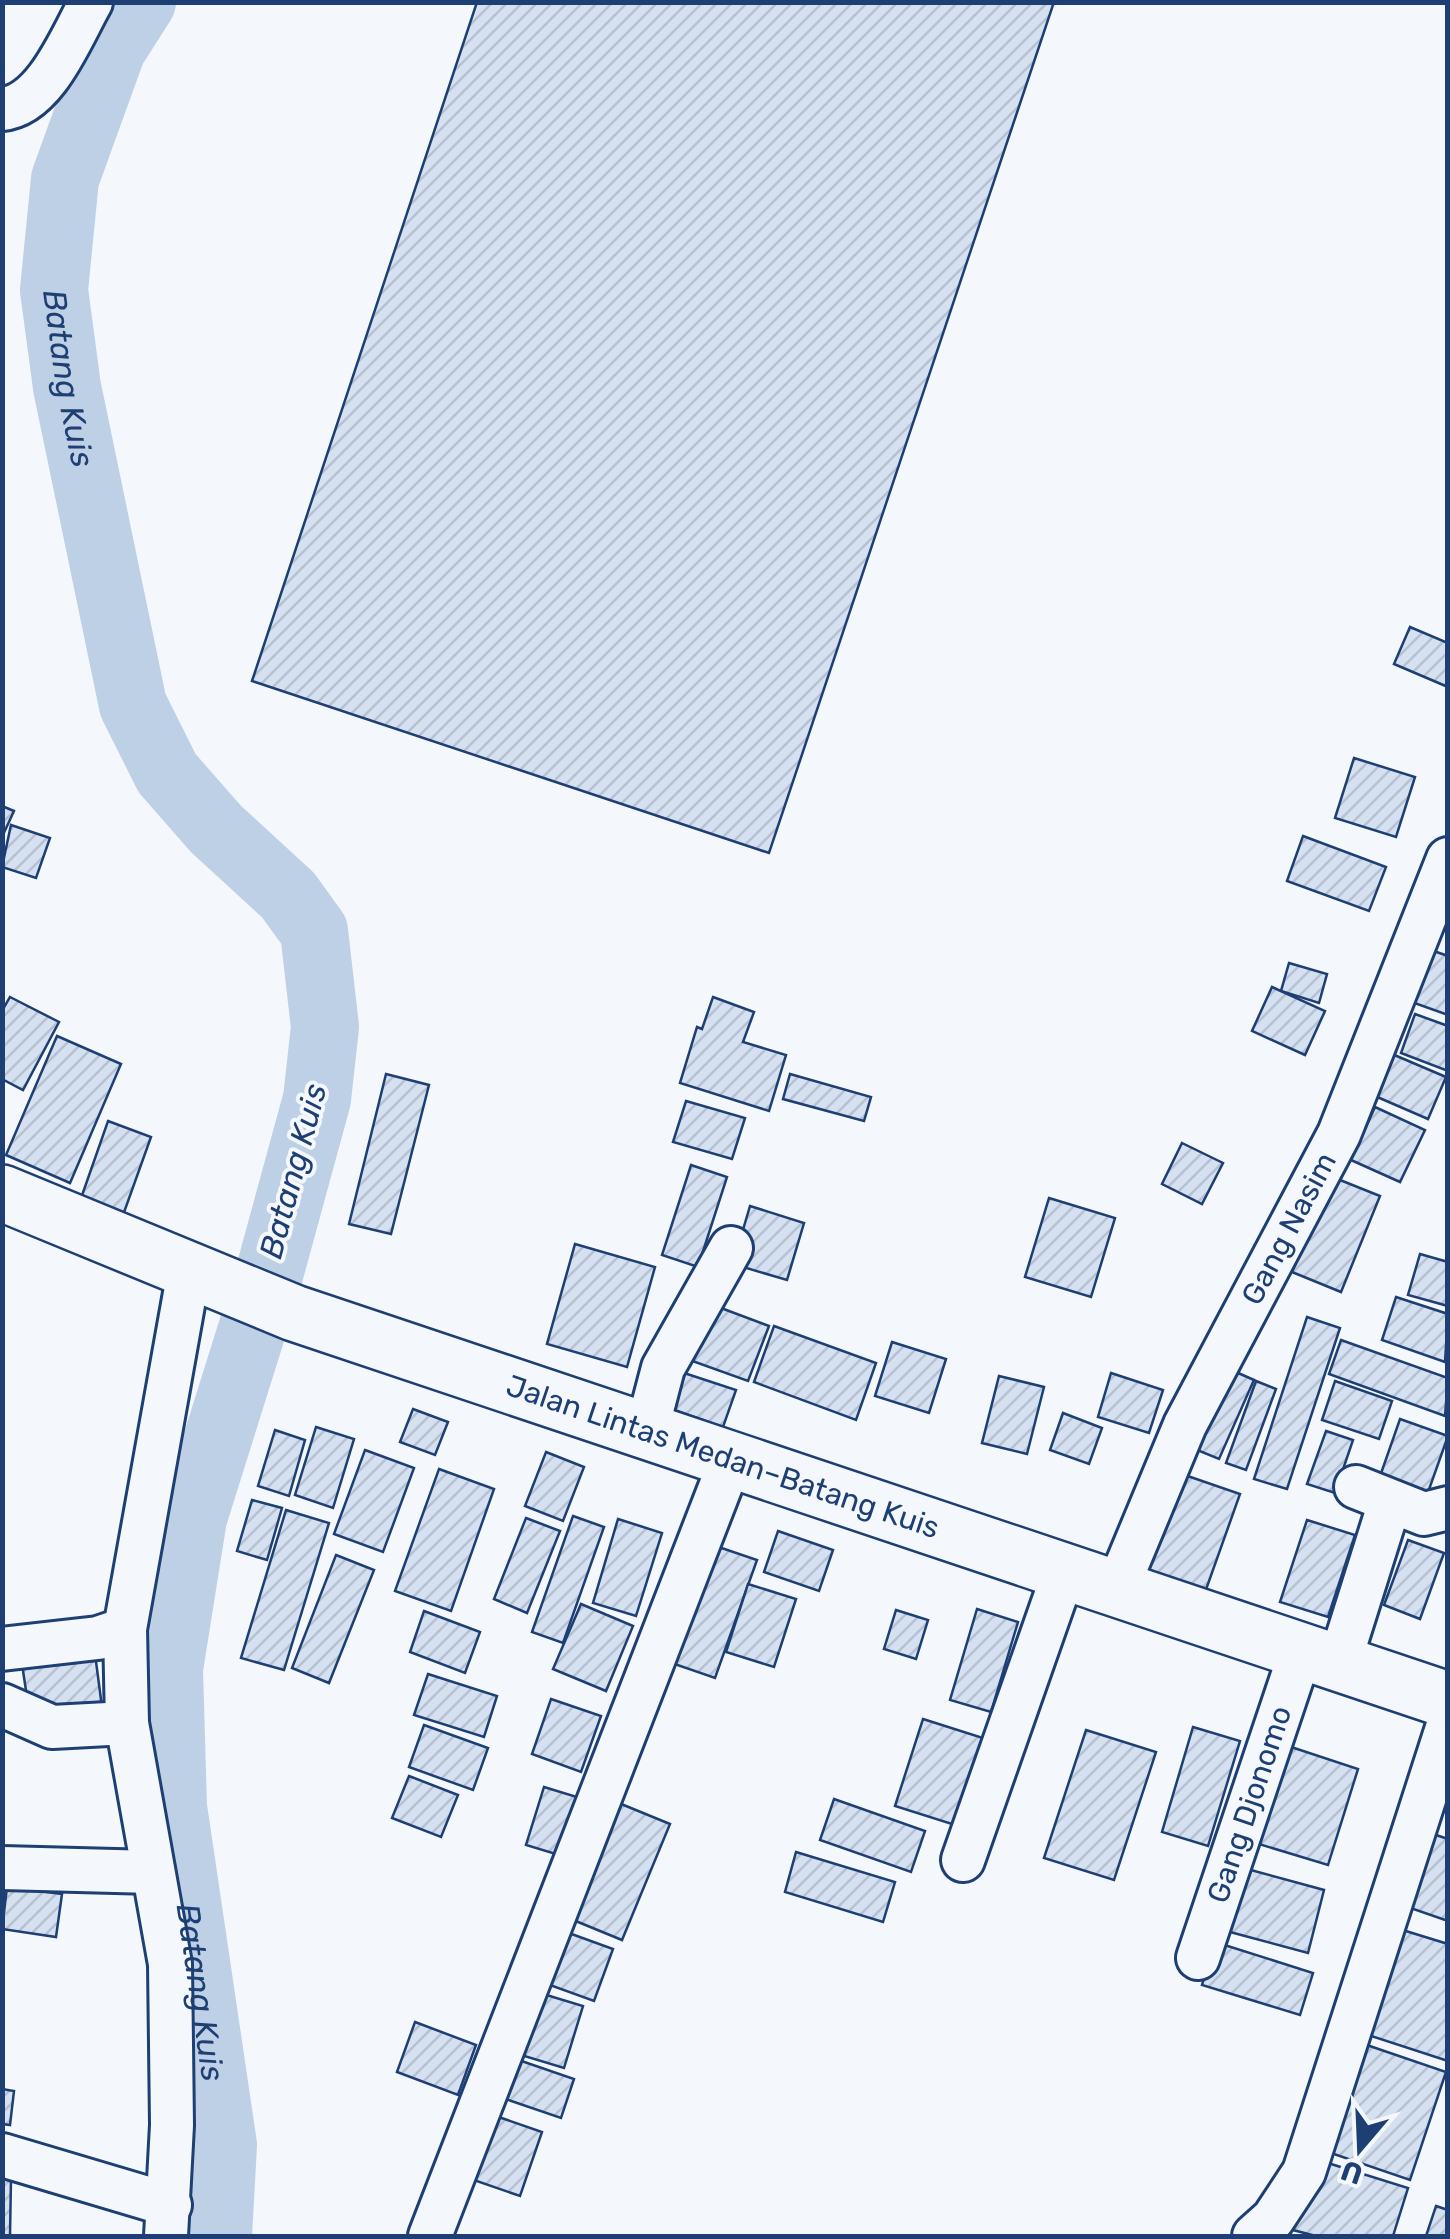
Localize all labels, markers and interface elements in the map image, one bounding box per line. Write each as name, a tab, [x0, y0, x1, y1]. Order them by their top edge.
water label: Batang Kuis	[35, 287, 102, 470]
water label: Batang Kuis	[251, 1080, 335, 1262]
street label: Gang Nasim	[1234, 1146, 1344, 1311]
street label: Jalan Lintas Medan–Batang Kuis	[502, 1367, 944, 1546]
street label: Gang Djonomo	[1200, 1701, 1299, 1907]
water label: Batang Kuis	[168, 1901, 232, 2084]
north arrow	[1310, 2099, 1410, 2199]
text: U	[1337, 2153, 1367, 2191]

